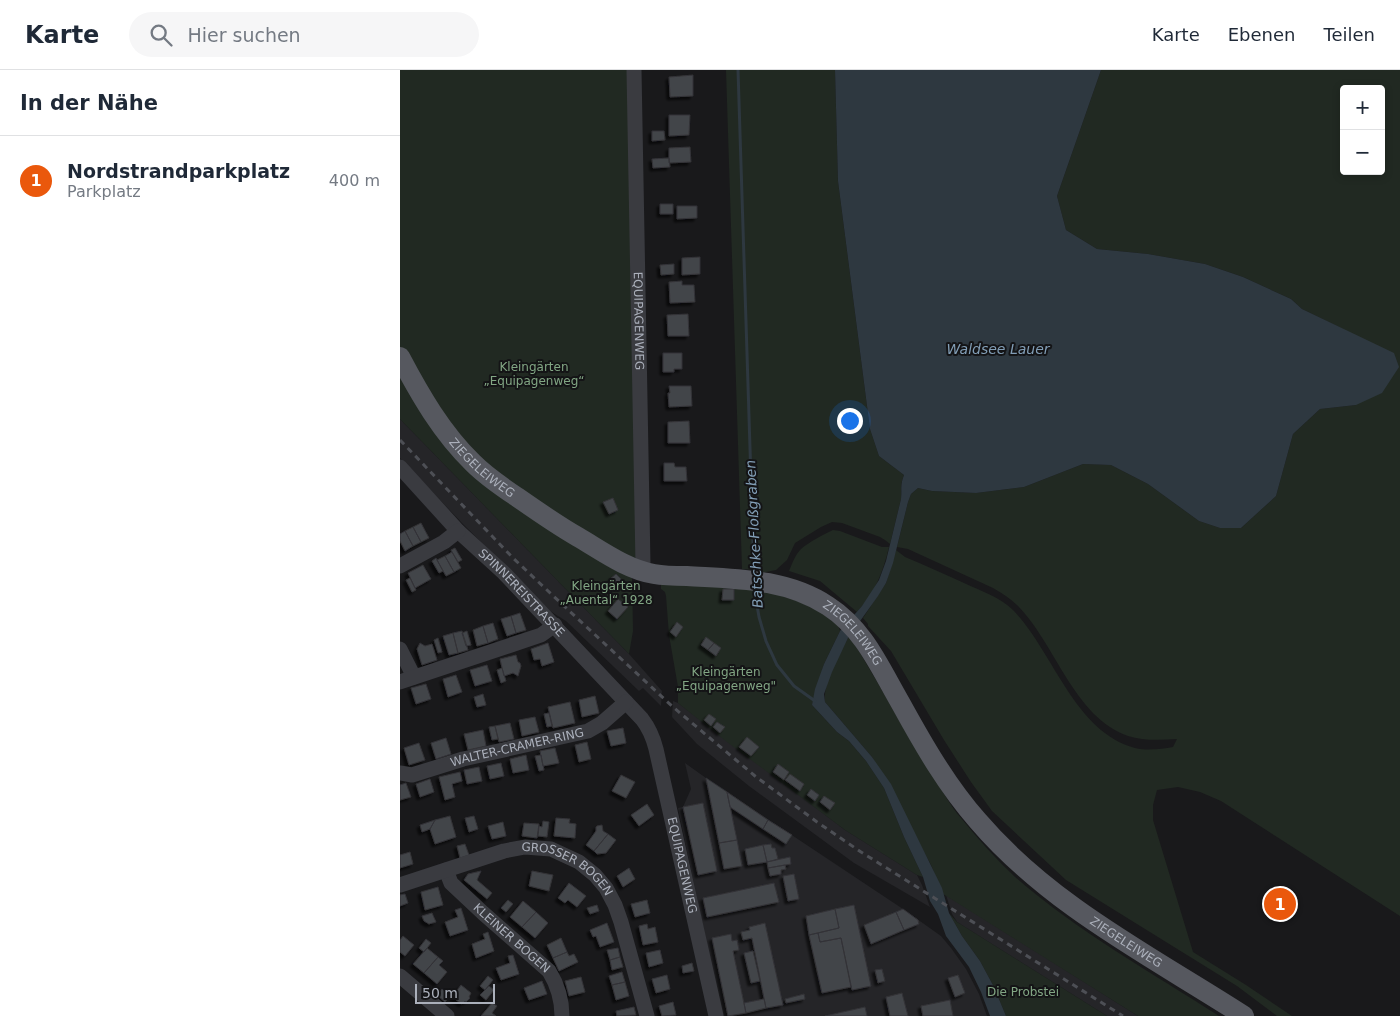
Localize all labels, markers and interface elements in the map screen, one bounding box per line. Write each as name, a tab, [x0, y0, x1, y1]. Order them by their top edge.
search box	[129, 12, 479, 57]
text: Karte	[25, 21, 99, 49]
icon: search	[147, 21, 175, 49]
text: Hier suchen	[187, 24, 301, 46]
text: Karte	[1152, 24, 1200, 45]
text: Ebenen	[1228, 24, 1296, 45]
text: Teilen	[1324, 24, 1375, 45]
map controls	[1340, 85, 1385, 175]
button: +	[1340, 85, 1385, 130]
text: In der Nähe	[20, 91, 158, 115]
button: −	[1340, 130, 1385, 175]
text: Nordstrandparkplatz	[67, 160, 290, 182]
text: 1	[30, 171, 42, 190]
text: 400 m	[329, 171, 380, 190]
text: Parkplatz	[67, 182, 141, 201]
street label: EQUIPAGENWEG	[631, 272, 646, 370]
water label: Waldsee Lauer	[946, 341, 1051, 357]
park label: Kleingärten „Equipagenweg“	[484, 360, 584, 388]
your location	[837, 408, 863, 434]
street label: ZIEGELEIWEG	[446, 435, 517, 500]
water label: Batschke‐Floßgraben	[742, 460, 766, 608]
street label: SPINNEREISTRASSE	[475, 546, 567, 640]
park label: Kleingärten „Auental“ 1928	[559, 579, 653, 607]
street label: ZIEGELEIWEG	[820, 598, 885, 668]
park label: Kleingärten „Equipagenweg"	[676, 665, 776, 693]
street label: WALTER-CRAMER-RING	[449, 725, 585, 770]
street label: EQUIPAGENWEG	[664, 816, 700, 915]
street label: GROSSER BOGEN	[521, 840, 616, 898]
pin: 1	[1264, 885, 1296, 923]
street label: KLEINER BOGEN	[470, 901, 553, 976]
street label: ZIEGELEIWEG	[1087, 914, 1165, 970]
scale bar	[415, 981, 495, 1004]
text: 50 m	[422, 985, 458, 1001]
park label: Die Probstei	[987, 985, 1059, 999]

